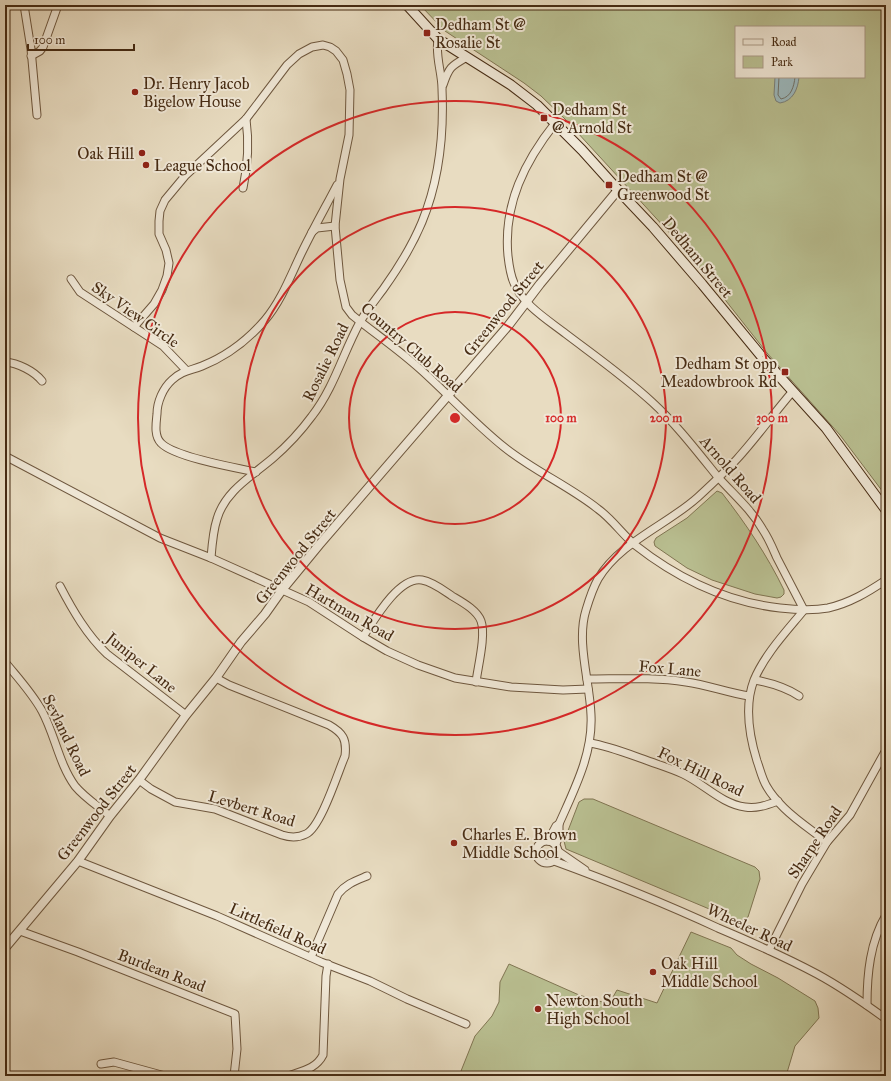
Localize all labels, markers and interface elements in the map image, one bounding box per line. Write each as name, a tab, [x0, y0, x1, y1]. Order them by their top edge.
place label: Dedham St @ Rosalie St	[435, 15, 526, 52]
scale bar	[28, 26, 134, 52]
legend	[735, 26, 865, 78]
marker: Dedham St @ Rosalie St	[422, 28, 432, 38]
text: 100 m	[34, 33, 65, 47]
text: Road	[771, 35, 797, 49]
text: Park	[771, 55, 793, 69]
place label: Dr. Henry Jacob Bigelow House	[143, 74, 250, 112]
marker: Dr. Henry Jacob Bigelow House	[130, 87, 140, 97]
place label: Dedham St @ Arnold St	[552, 100, 632, 137]
marker: Dedham St @ Arnold St	[539, 113, 549, 123]
place label: Oak Hill	[77, 144, 135, 163]
marker: Oak Hill	[137, 148, 147, 158]
place label: League School	[154, 156, 252, 176]
marker: League School	[141, 160, 151, 170]
place label: Dedham St @ Greenwood St	[617, 167, 710, 204]
marker: Dedham St @ Greenwood St	[604, 180, 614, 190]
street label: Dedham Street	[658, 213, 737, 302]
street label: Greenwood Street	[459, 256, 548, 360]
street label: Sky View Circle	[88, 277, 183, 352]
street label: Country Club Road	[357, 298, 466, 396]
street label: Rosalie Road	[298, 320, 353, 404]
place label: Dedham St opp Meadowbrook Rd	[661, 354, 777, 391]
marker: Dedham St opp Meadowbrook Rd	[780, 367, 790, 377]
centre of rings	[448, 411, 462, 425]
text: 100 m	[545, 411, 578, 425]
text: 200 m	[650, 411, 683, 425]
text: 300 m	[756, 411, 789, 426]
street label: Arnold Road	[695, 431, 765, 507]
street label: Greenwood Street	[251, 504, 340, 608]
street label: Hartman Road	[302, 580, 397, 645]
street label: Juniper Lane	[100, 627, 181, 698]
street label: Fox Lane	[638, 656, 702, 681]
street label: Sevland Road	[39, 691, 95, 779]
street label: Fox Hill Road	[655, 742, 747, 800]
street label: Greenwood Street	[53, 760, 140, 864]
street label: Levbert Road	[206, 786, 298, 831]
street label: Sharpe Road	[783, 803, 846, 882]
place label: Charles E. Brown Middle School	[462, 825, 577, 862]
marker: Charles E. Brown Middle School	[449, 838, 459, 848]
street label: Littlefield Road	[226, 899, 329, 958]
street label: Wheeler Road	[704, 899, 795, 955]
street label: Burdean Road	[115, 945, 208, 996]
place label: Oak Hill Middle School	[661, 954, 758, 991]
marker: Oak Hill Middle School	[648, 967, 658, 977]
place label: Newton South High School	[546, 991, 643, 1029]
marker: Newton South High School	[533, 1004, 543, 1014]

